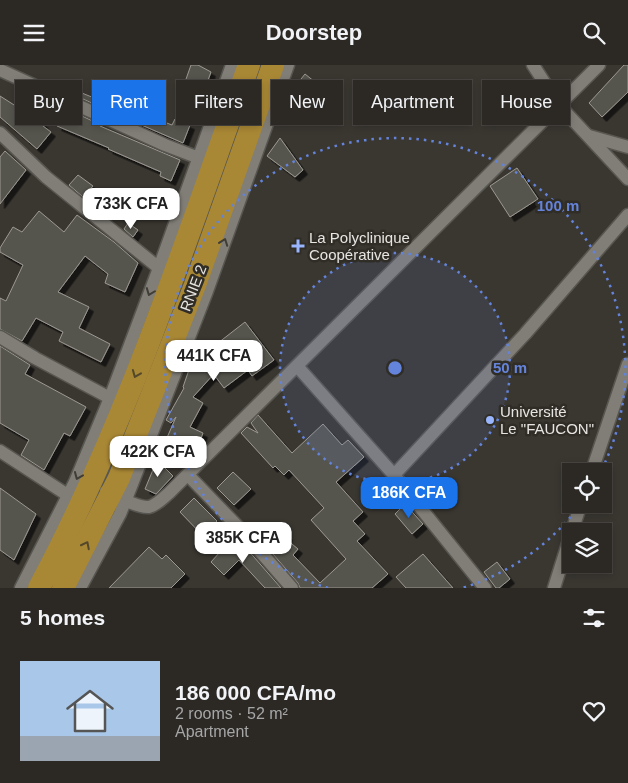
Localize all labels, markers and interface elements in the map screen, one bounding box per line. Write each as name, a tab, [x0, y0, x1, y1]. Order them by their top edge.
icon: menu	[20, 19, 48, 47]
icon: search	[580, 19, 608, 47]
text: Doorstep	[266, 20, 362, 45]
chip: Buy	[15, 80, 82, 125]
chip: Rent	[92, 80, 166, 125]
chip: Filters	[176, 80, 261, 125]
chip: New	[271, 80, 343, 125]
chip: Apartment	[353, 80, 472, 125]
chip: House	[482, 80, 570, 125]
pin: 733K CFA	[79, 187, 183, 230]
text: 733K CFA	[94, 195, 168, 212]
text: 100 m	[537, 197, 579, 214]
place label: La Polyclinique Coopérative	[309, 229, 410, 263]
one-way arrow	[218, 238, 228, 247]
marker: La Polyclinique Coopérative	[291, 239, 305, 253]
street label: RNIE 2	[176, 262, 210, 314]
one-way arrow	[146, 287, 156, 296]
pin: 441K CFA	[162, 339, 266, 382]
text: 441K CFA	[177, 347, 251, 364]
centre of rings	[386, 359, 404, 377]
text: 50 m	[493, 359, 527, 376]
one-way arrow	[132, 369, 142, 378]
place label: Université Le "FAUCON"	[500, 403, 594, 437]
marker: Université Le "FAUCON"	[484, 414, 496, 426]
pin: 422K CFA	[106, 435, 210, 478]
text: 422K CFA	[121, 443, 195, 460]
map controls	[562, 463, 612, 573]
button: locate	[562, 463, 612, 513]
one-way arrow	[74, 471, 84, 480]
pin: 186K CFA	[357, 477, 461, 519]
text: 186K CFA	[372, 484, 446, 501]
pin: 385K CFA	[191, 521, 295, 564]
button: layers	[562, 523, 612, 573]
text: 385K CFA	[206, 529, 280, 546]
one-way arrow	[80, 541, 90, 550]
icon: filters	[580, 604, 608, 632]
text: 5 homes	[20, 606, 105, 629]
icon: home	[60, 681, 120, 741]
text: 186 000 CFA/mo	[175, 681, 336, 704]
icon: heart	[580, 697, 608, 725]
text: 2 rooms · 52 m²	[175, 705, 288, 722]
text: Apartment	[175, 723, 249, 740]

